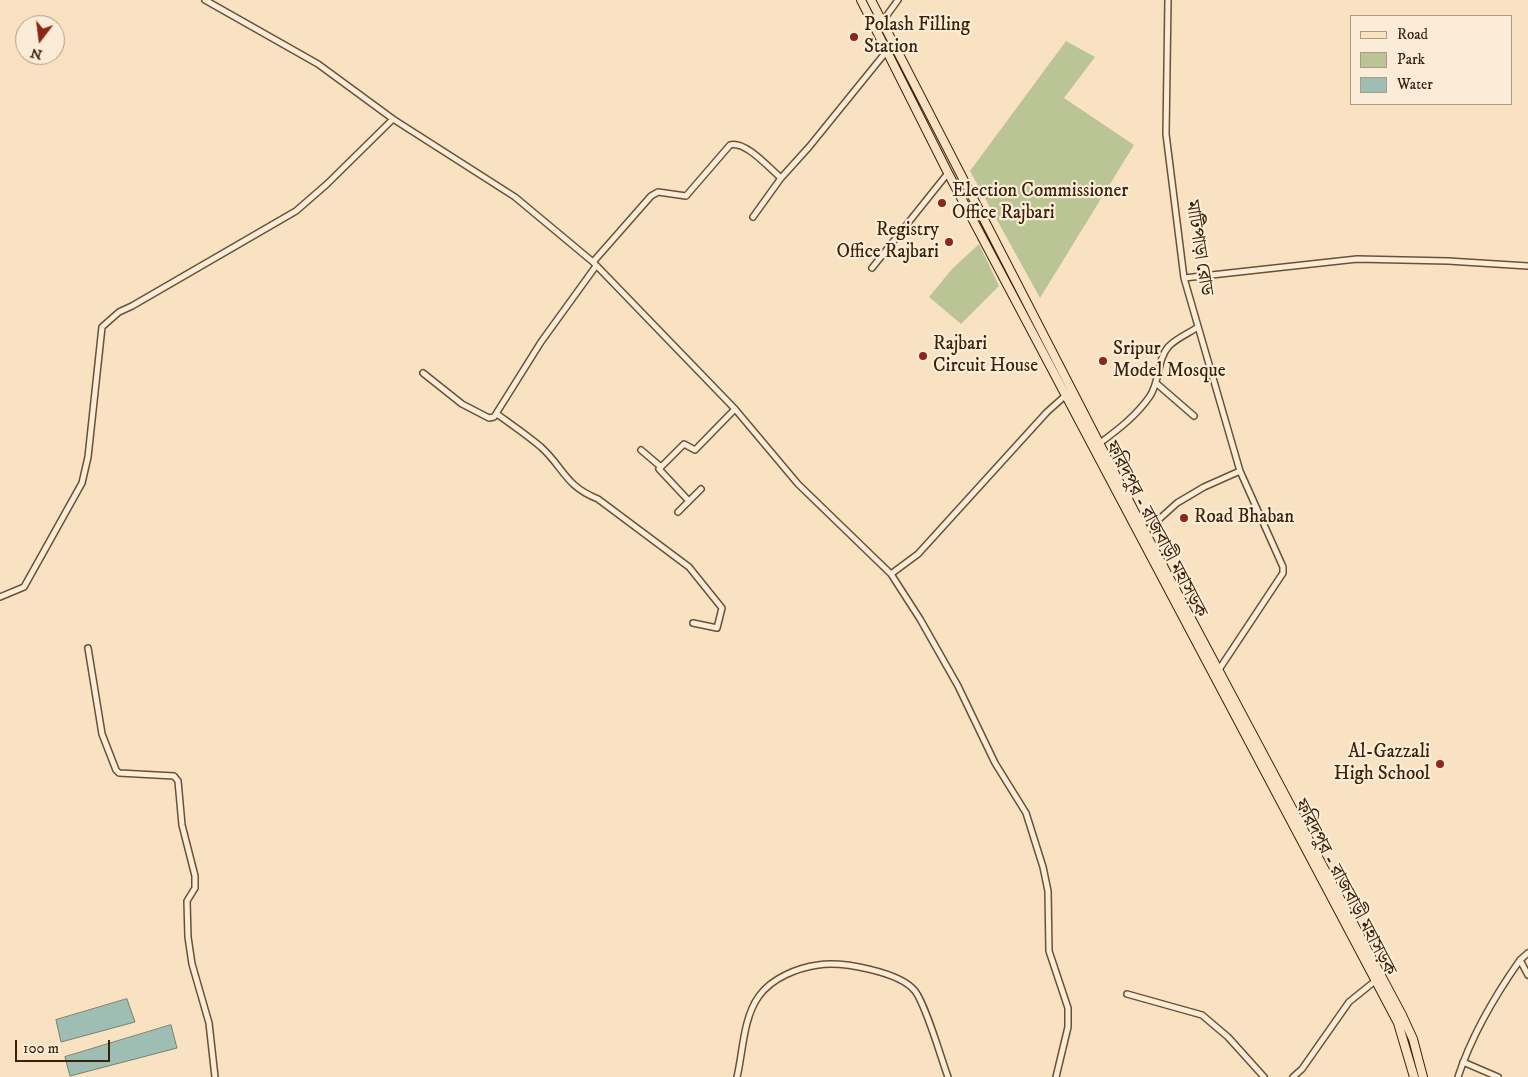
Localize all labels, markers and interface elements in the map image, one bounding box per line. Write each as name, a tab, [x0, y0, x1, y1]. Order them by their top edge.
north arrow	[15, 15, 65, 65]
place label: Polash Filling Station	[864, 15, 970, 59]
legend	[1350, 15, 1513, 105]
text: Road	[1397, 25, 1428, 44]
marker: Polash Filling Station	[848, 31, 860, 43]
text: N	[28, 43, 44, 64]
text: Park	[1397, 50, 1425, 69]
text: Water	[1397, 75, 1433, 94]
place label: Election Commissioner Office Rajbari	[952, 181, 1128, 225]
marker: Election Commissioner Office Rajbari	[936, 197, 948, 209]
street label: মাটিপাড়া রোড	[1179, 199, 1217, 297]
place label: Registry Office Rajbari	[836, 220, 939, 264]
marker: Registry Office Rajbari	[943, 236, 955, 248]
place label: Rajbari Circuit House	[933, 334, 1038, 378]
place label: Sripur Model Mosque	[1113, 339, 1226, 383]
marker: Rajbari Circuit House	[917, 350, 929, 362]
marker: Sripur Model Mosque	[1097, 355, 1109, 367]
street label: ফরিদপুর - রাজবাড়ী মহাসড়ক	[1099, 438, 1211, 622]
place label: Road Bhaban	[1194, 507, 1294, 529]
marker: Road Bhaban	[1178, 512, 1190, 524]
place label: Al-Gazzali High School	[1334, 742, 1430, 786]
marker: Al-Gazzali High School	[1434, 758, 1446, 770]
street label: ফরিদপুর - রাজবাড়ী মহাসড়ক	[1288, 796, 1400, 980]
scale bar	[18, 1030, 112, 1062]
text: 100 m	[23, 1039, 59, 1058]

